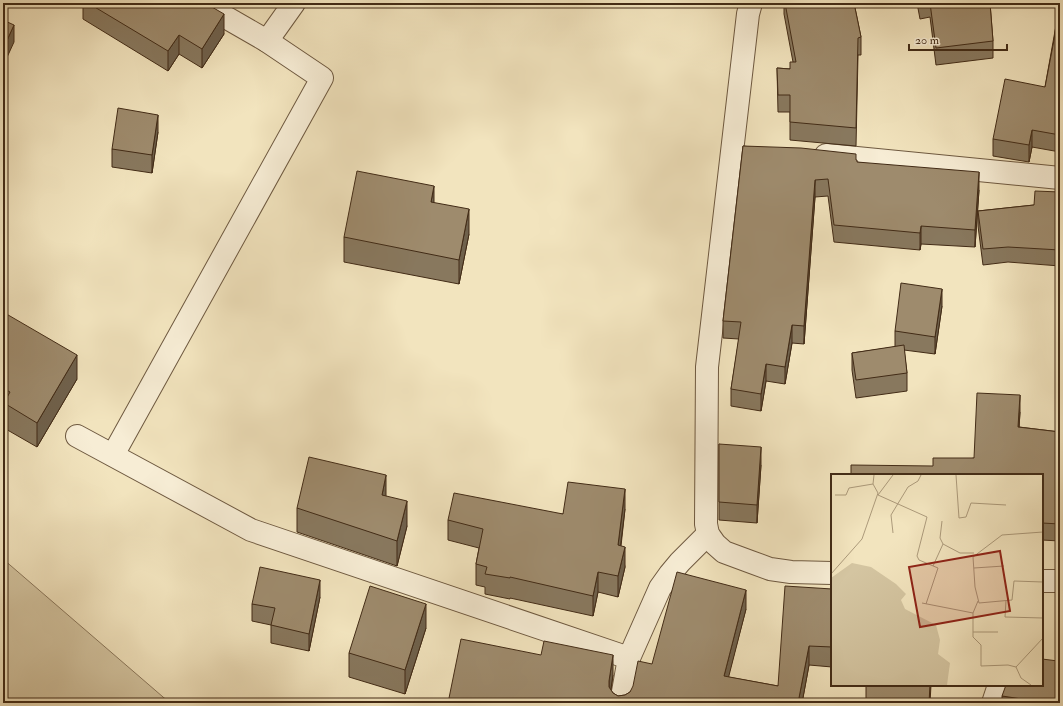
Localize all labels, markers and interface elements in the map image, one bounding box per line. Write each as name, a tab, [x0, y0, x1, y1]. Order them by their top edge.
scale bar	[909, 26, 1007, 52]
text: 20 m	[915, 33, 940, 48]
inset map	[831, 474, 1043, 686]

